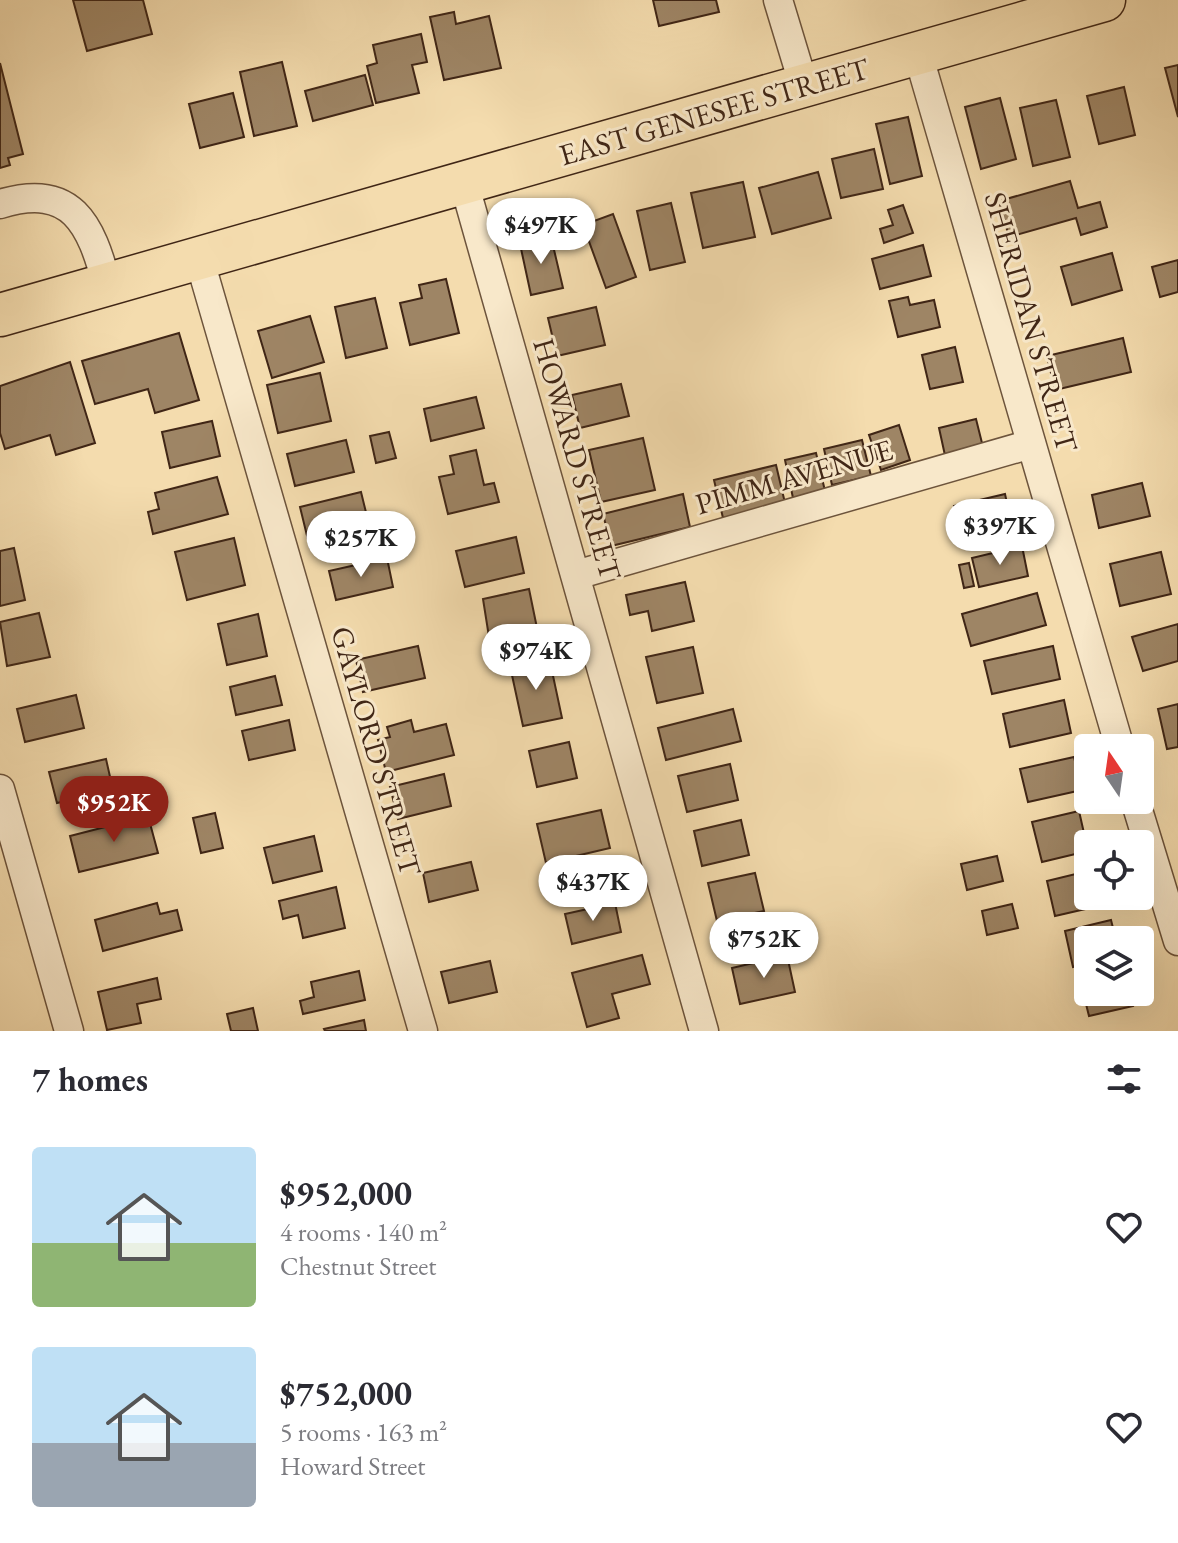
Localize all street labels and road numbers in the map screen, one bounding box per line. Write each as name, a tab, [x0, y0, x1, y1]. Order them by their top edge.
street label: EAST GENESEE STREET	[555, 48, 874, 174]
street label: SHERIDAN STREET	[976, 187, 1087, 457]
street label: HOWARD STREET	[524, 333, 631, 585]
street label: PIMM AVENUE	[691, 430, 897, 523]
street label: GAYLORD STREET	[322, 622, 431, 881]

